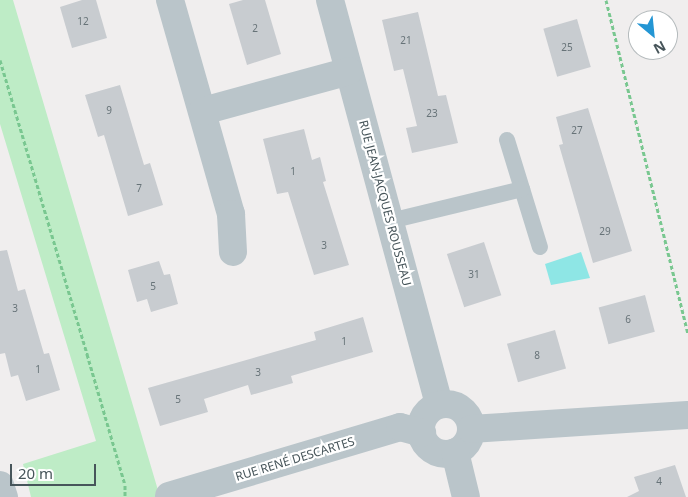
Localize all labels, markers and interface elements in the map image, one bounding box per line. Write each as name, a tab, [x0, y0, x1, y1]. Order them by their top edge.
north arrow	[628, 10, 678, 60]
house number: 12	[77, 16, 89, 28]
house number: 2	[252, 23, 258, 35]
house number: 21	[400, 35, 412, 47]
text: N	[650, 37, 669, 59]
house number: 25	[561, 42, 573, 54]
house number: 9	[106, 105, 112, 117]
house number: 23	[426, 108, 438, 120]
street label: RUE JEAN-JACQUES ROUSSEAU	[356, 119, 414, 287]
house number: 27	[571, 125, 583, 137]
house number: 1	[290, 166, 296, 178]
house number: 7	[136, 183, 142, 195]
house number: 29	[599, 226, 611, 238]
house number: 3	[321, 240, 327, 252]
house number: 31	[468, 269, 480, 281]
house number: 5	[150, 281, 156, 293]
house number: 3	[12, 303, 18, 315]
house number: 6	[625, 314, 631, 326]
house number: 1	[341, 336, 347, 348]
house number: 8	[534, 350, 540, 362]
house number: 1	[35, 364, 41, 376]
house number: 3	[255, 367, 261, 379]
house number: 5	[175, 394, 181, 406]
street label: RUE RENÉ DESCARTES	[234, 434, 356, 484]
scale bar	[12, 454, 99, 486]
text: 20 m	[18, 463, 53, 483]
house number: 4	[656, 476, 662, 488]

